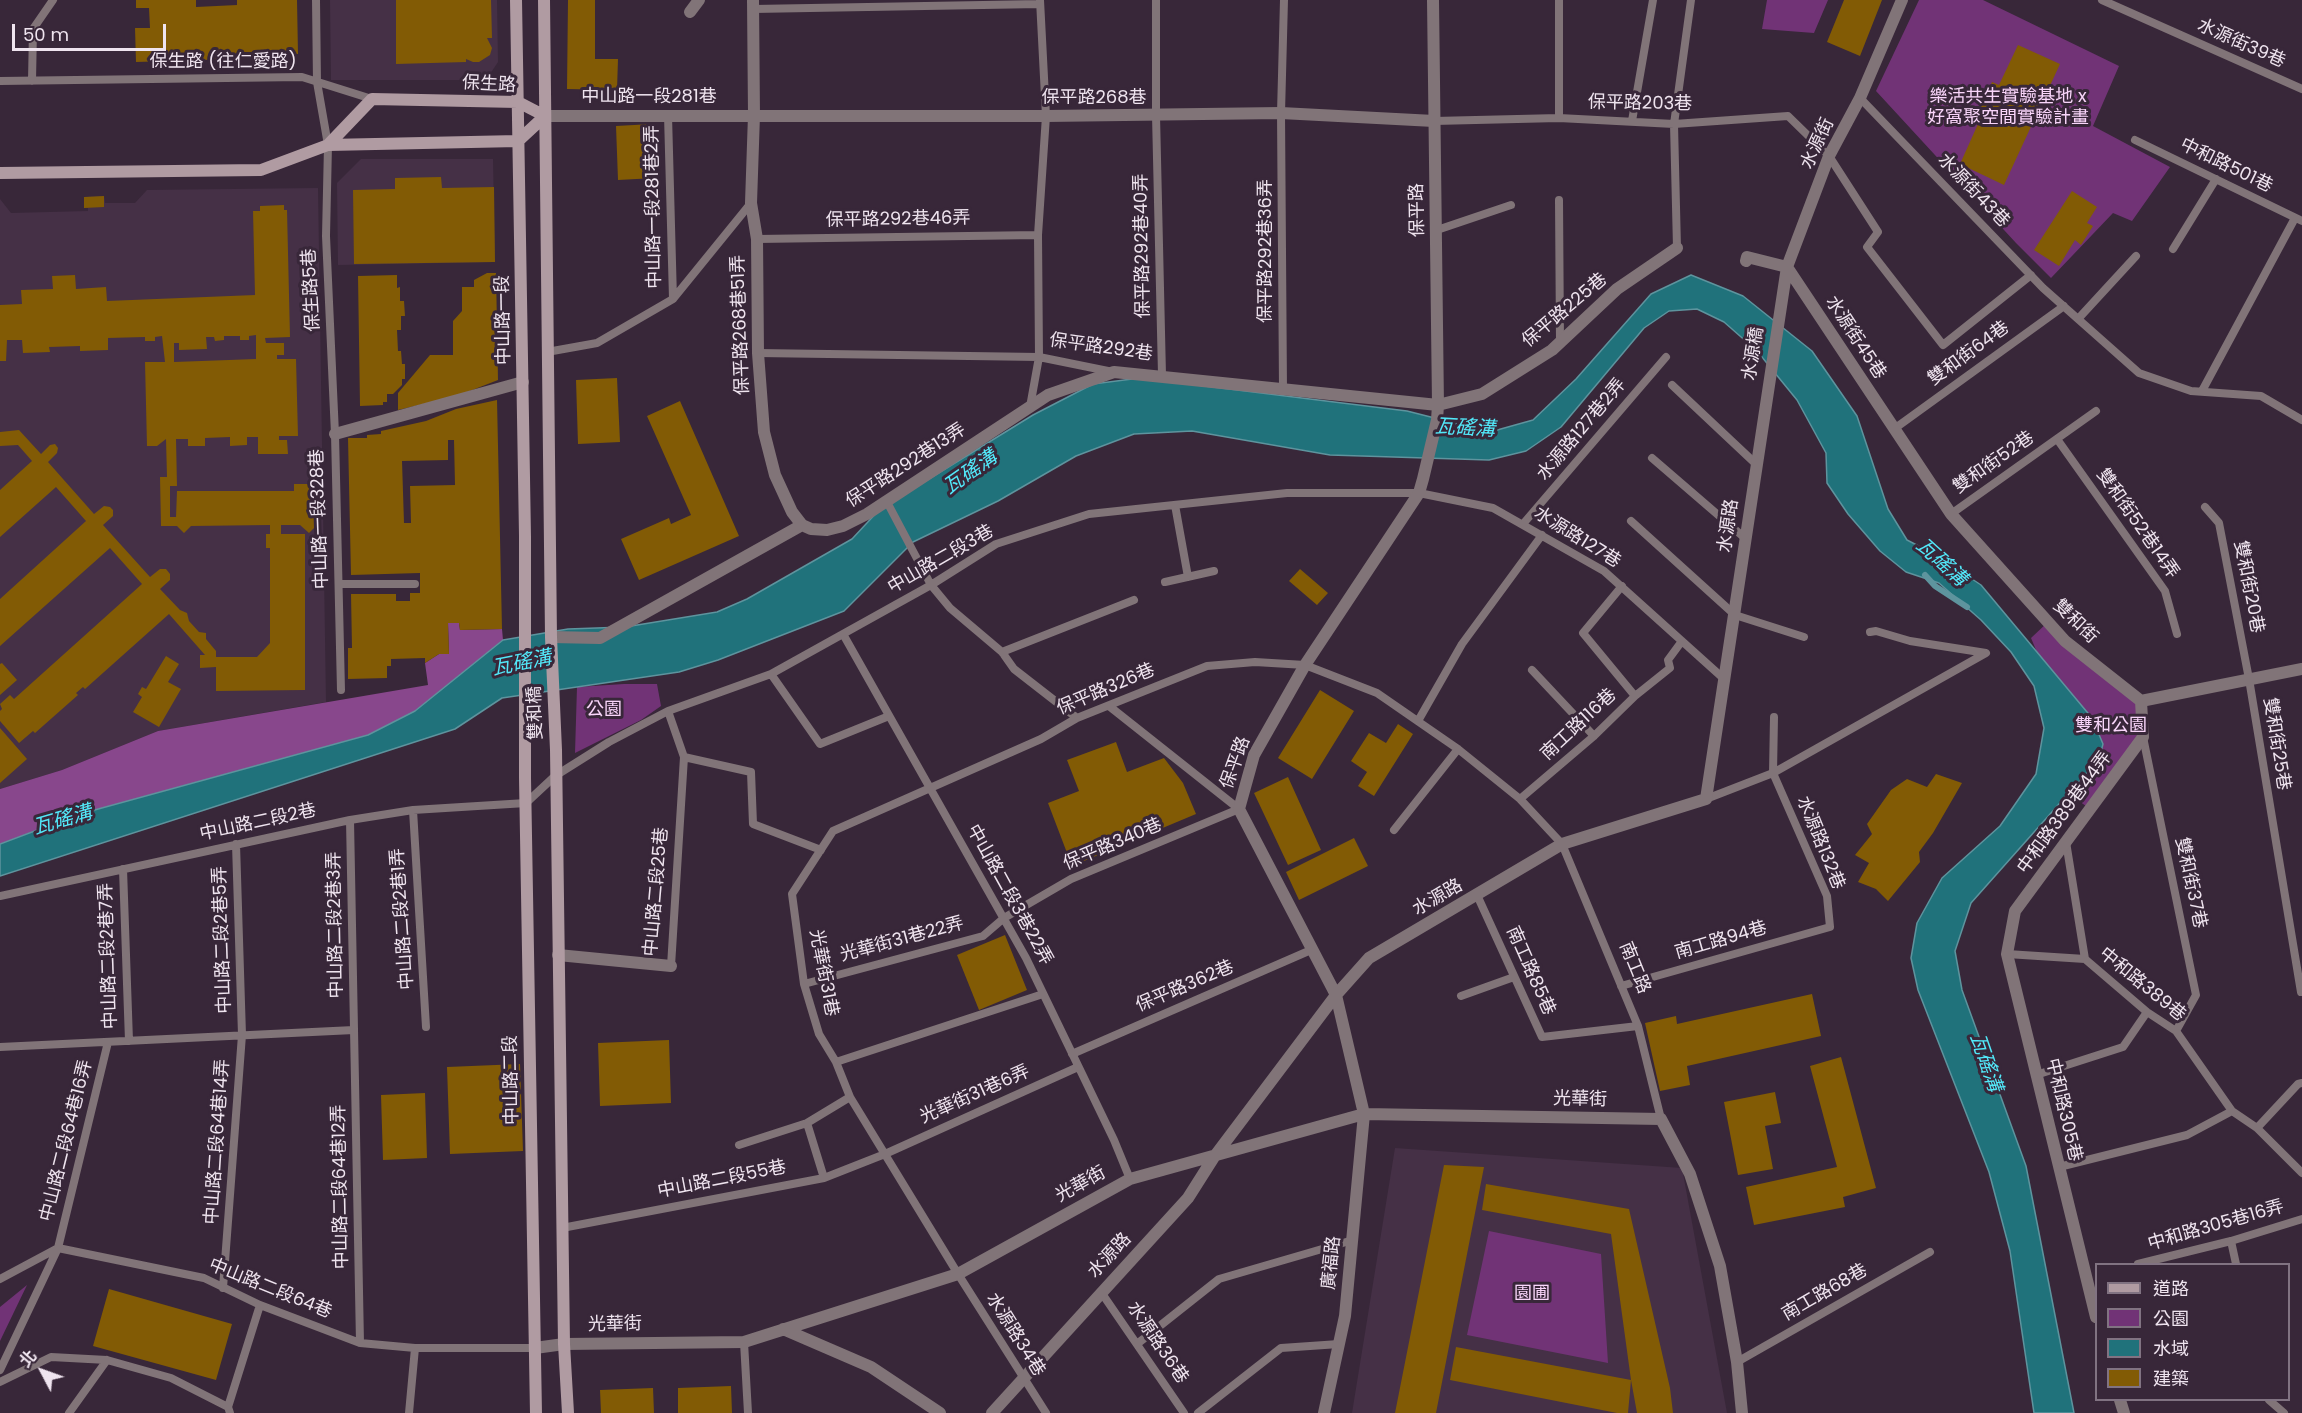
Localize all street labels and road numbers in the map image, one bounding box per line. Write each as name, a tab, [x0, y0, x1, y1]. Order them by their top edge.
street label: 水源街39巷	[2194, 15, 2288, 73]
street label: 保生路 (往仁愛路)	[149, 51, 297, 73]
street label: 保生路	[461, 73, 517, 97]
street label: 中山路一段281巷	[581, 86, 717, 108]
street label: 保平路268巷	[1041, 87, 1147, 109]
street label: 保平路203巷	[1588, 92, 1692, 116]
street label: 水源街	[1797, 115, 1839, 173]
street label: 中山路一段281巷2弄	[642, 125, 666, 289]
street label: 中和路501巷	[2176, 134, 2276, 198]
street label: 水源街43巷	[1933, 150, 2013, 232]
street label: 保平路292巷40弄	[1131, 173, 1155, 319]
street label: 保平路292巷36弄	[1255, 179, 1277, 323]
street label: 保平路	[1407, 183, 1429, 237]
street label: 保平路292巷46弄	[825, 208, 971, 232]
street label: 保生路5巷	[299, 248, 325, 332]
street label: 保平路268巷51弄	[728, 255, 754, 395]
street label: 保平路225巷	[1518, 269, 1612, 353]
street label: 中山路一段	[492, 275, 516, 365]
street label: 水源街45巷	[1820, 292, 1890, 384]
street label: 雙和街64巷	[1924, 317, 2014, 391]
street label: 水源橋	[1739, 326, 1769, 382]
street label: 保平路292巷	[1048, 330, 1154, 366]
street label: 水源路127巷2弄	[1533, 375, 1631, 485]
street label: 保平路292巷13弄	[842, 419, 970, 513]
street label: 雙和街52巷	[1949, 427, 2039, 499]
street label: 中山路一段328巷	[307, 449, 333, 589]
street label: 雙和街52巷14弄	[2091, 465, 2183, 583]
street label: 水源路	[1715, 498, 1743, 554]
street label: 水源路127巷	[1530, 503, 1624, 573]
street label: 中山路二段3巷	[884, 521, 998, 599]
street label: 雙和街20巷	[2228, 539, 2268, 635]
street label: 雙和街	[2048, 595, 2102, 649]
street label: 保平路326巷	[1054, 660, 1158, 720]
street label: 南工路116巷	[1537, 685, 1621, 765]
street label: 雙和橋	[524, 686, 548, 740]
street label: 雙和街25巷	[2258, 696, 2294, 792]
street label: 保平路	[1217, 734, 1255, 792]
street label: 中和路389巷44弄	[2013, 748, 2117, 878]
street label: 水源路132巷	[1791, 793, 1849, 893]
street label: 中山路二段2巷	[198, 800, 318, 846]
street label: 保平路340巷	[1060, 815, 1166, 875]
street label: 中山路二段3巷22弄	[961, 821, 1057, 969]
street label: 中山路二段25巷	[641, 826, 673, 958]
street label: 雙和街37巷	[2170, 836, 2210, 930]
street label: 中山路二段2巷1弄	[387, 847, 419, 991]
street label: 中山路二段2巷3弄	[324, 851, 348, 999]
street label: 中山路二段2巷5弄	[210, 866, 236, 1014]
street label: 水源路	[1409, 875, 1467, 921]
street label: 中山路二段2巷7弄	[96, 883, 122, 1029]
street label: 光華街31巷22弄	[838, 913, 966, 967]
street label: 南工路94巷	[1673, 918, 1769, 964]
street label: 南工路85巷	[1501, 923, 1559, 1019]
street label: 光華街31巷	[804, 928, 842, 1018]
street label: 南工路	[1614, 939, 1654, 997]
street label: 中和路389巷	[2094, 943, 2190, 1027]
street label: 保平路362巷	[1133, 957, 1237, 1017]
street label: 中山路二段	[500, 1035, 524, 1125]
street label: 中和路305巷	[2041, 1056, 2085, 1164]
street label: 中山路二段64巷16弄	[36, 1058, 98, 1224]
street label: 中山路二段64巷14弄	[201, 1059, 235, 1225]
street label: 光華街31巷6弄	[917, 1061, 1033, 1129]
street label: 光華街	[1553, 1089, 1607, 1111]
street label: 中山路二段64巷12弄	[329, 1104, 353, 1270]
street label: 中山路二段55巷	[656, 1157, 788, 1203]
street label: 光華街	[1052, 1162, 1110, 1208]
street label: 中和路305巷16弄	[2146, 1196, 2286, 1256]
street label: 水源路	[1084, 1229, 1136, 1283]
street label: 廣福路	[1318, 1235, 1346, 1291]
street label: 中山路二段64巷	[205, 1254, 335, 1324]
street label: 南工路68巷	[1779, 1260, 1871, 1326]
street label: 水源路34巷	[981, 1289, 1049, 1381]
street label: 水源路36巷	[1122, 1298, 1192, 1388]
street label: 光華街	[588, 1314, 642, 1336]

